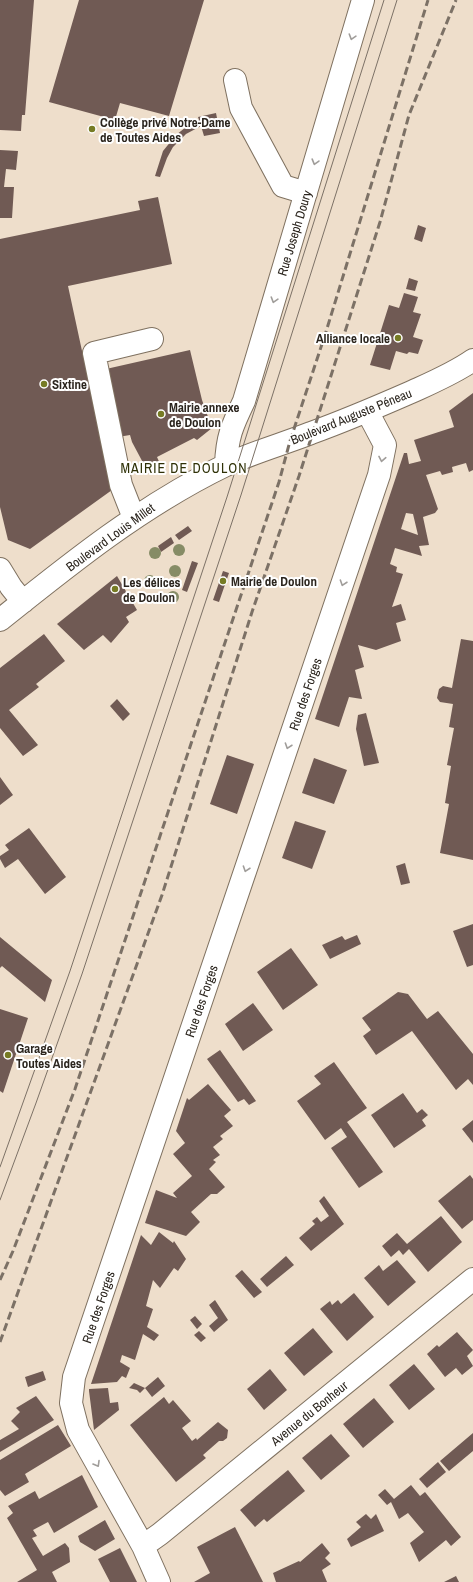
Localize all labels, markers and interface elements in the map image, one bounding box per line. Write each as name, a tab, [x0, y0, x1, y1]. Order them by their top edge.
one-way arrow	[348, 34, 357, 41]
place label: Collège privé Notre-Dame de Toutes Aides	[100, 114, 230, 146]
marker: Collège privé Notre-Dame de Toutes Aides	[87, 124, 97, 134]
one-way arrow	[311, 158, 320, 165]
street label: Rue Joseph Doury	[273, 188, 316, 278]
one-way arrow	[270, 296, 279, 303]
place label: Alliance locale	[316, 330, 390, 347]
marker: Alliance locale	[393, 333, 403, 343]
place label: Sixtine	[52, 376, 87, 393]
marker: Sixtine	[39, 379, 49, 389]
street label: Boulevard Auguste Péneau	[288, 384, 414, 449]
place label: Mairie annexe de Doulon	[169, 399, 240, 431]
marker: Mairie annexe de Doulon	[156, 409, 166, 419]
one-way arrow	[379, 456, 387, 462]
district label: MAIRIE DE DOULON	[121, 459, 248, 477]
street label: Boulevard Louis Millet	[63, 500, 158, 575]
place label: Mairie de Doulon	[231, 573, 317, 590]
place label: Les délices de Doulon	[123, 574, 181, 606]
marker: Mairie de Doulon	[218, 576, 228, 586]
one-way arrow	[339, 579, 348, 586]
marker: Les délices de Doulon	[110, 584, 120, 594]
street label: Rue des Forges	[285, 656, 326, 733]
one-way arrow	[284, 742, 292, 749]
one-way arrow	[242, 865, 251, 872]
street label: Rue des Forges	[181, 963, 222, 1040]
place label: Garage Toutes Aides	[16, 1040, 82, 1072]
marker: Garage Toutes Aides	[3, 1050, 13, 1060]
street label: Rue des Forges	[78, 1269, 119, 1346]
street label: Avenue du Bonheur	[267, 1377, 352, 1450]
one-way arrow	[92, 1460, 99, 1467]

